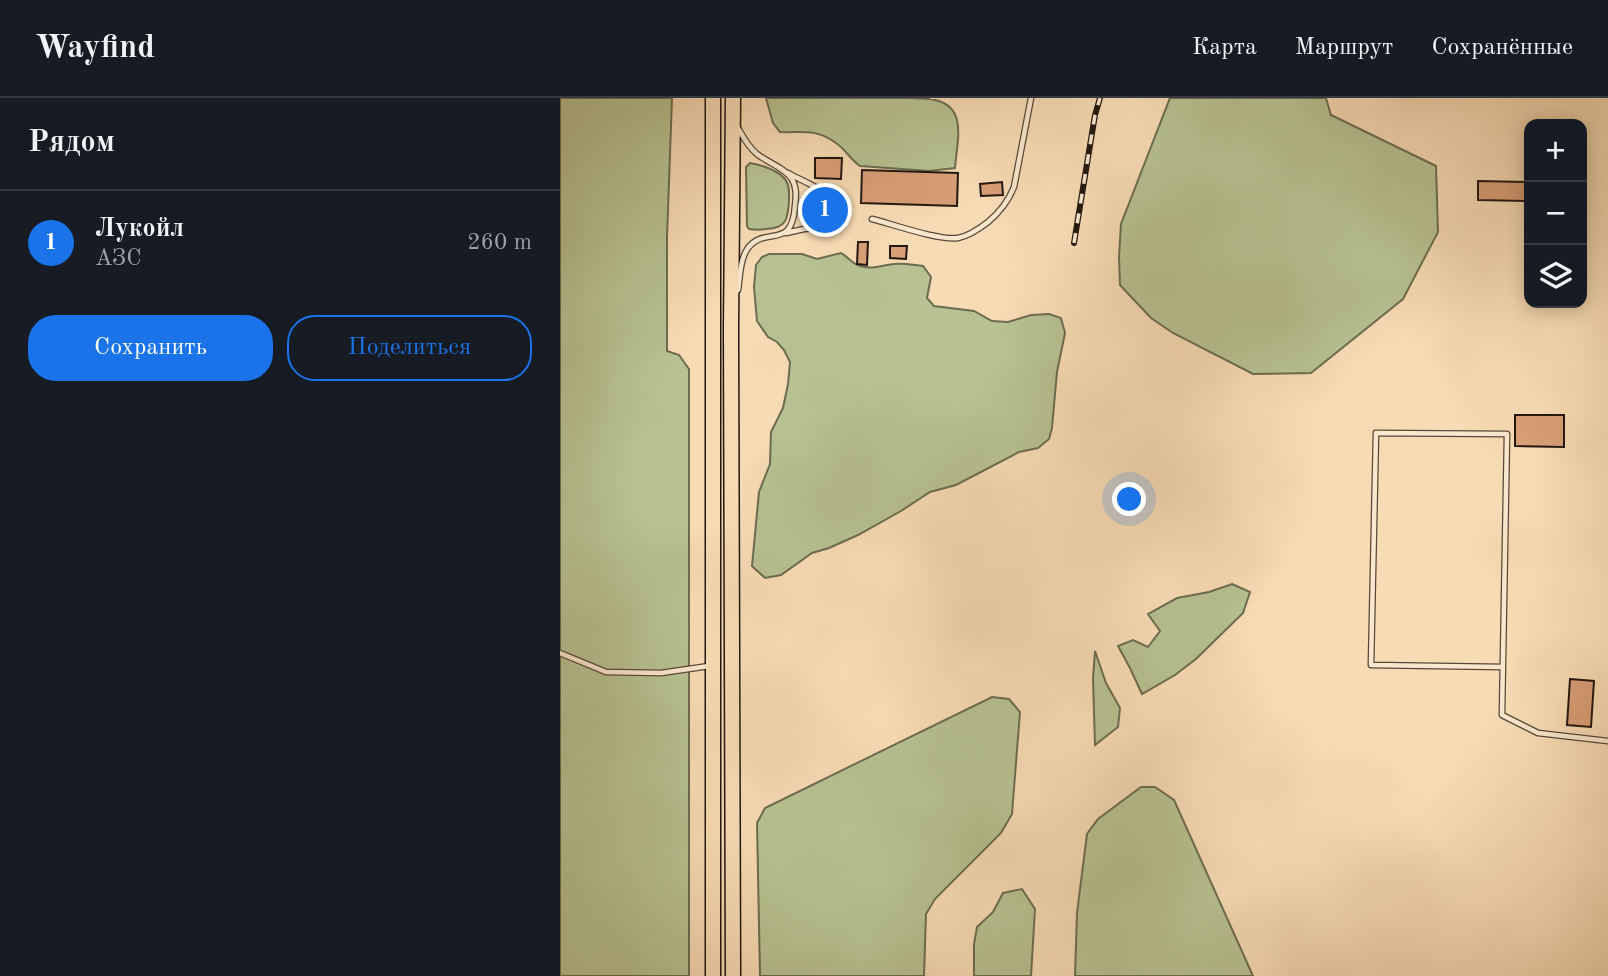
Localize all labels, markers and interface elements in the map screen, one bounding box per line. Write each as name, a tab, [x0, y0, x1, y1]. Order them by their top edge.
text: Wayfind	[35, 32, 155, 65]
text: Карта	[1192, 36, 1257, 60]
text: Маршрут	[1295, 36, 1393, 60]
text: Сохранённые	[1431, 36, 1573, 60]
map controls	[1524, 119, 1587, 308]
button: +	[1524, 119, 1587, 182]
text: Рядом	[28, 128, 115, 158]
button: −	[1524, 182, 1587, 245]
pin: 1	[802, 184, 848, 236]
text: Лукойл	[95, 216, 184, 242]
text: 1	[44, 231, 58, 254]
text: 260 m	[467, 231, 532, 254]
button: layers	[1524, 245, 1587, 308]
text: АЗС	[95, 247, 142, 270]
button: Сохранить	[28, 315, 273, 381]
button: Поделиться	[287, 315, 532, 381]
your location	[1112, 482, 1146, 516]

